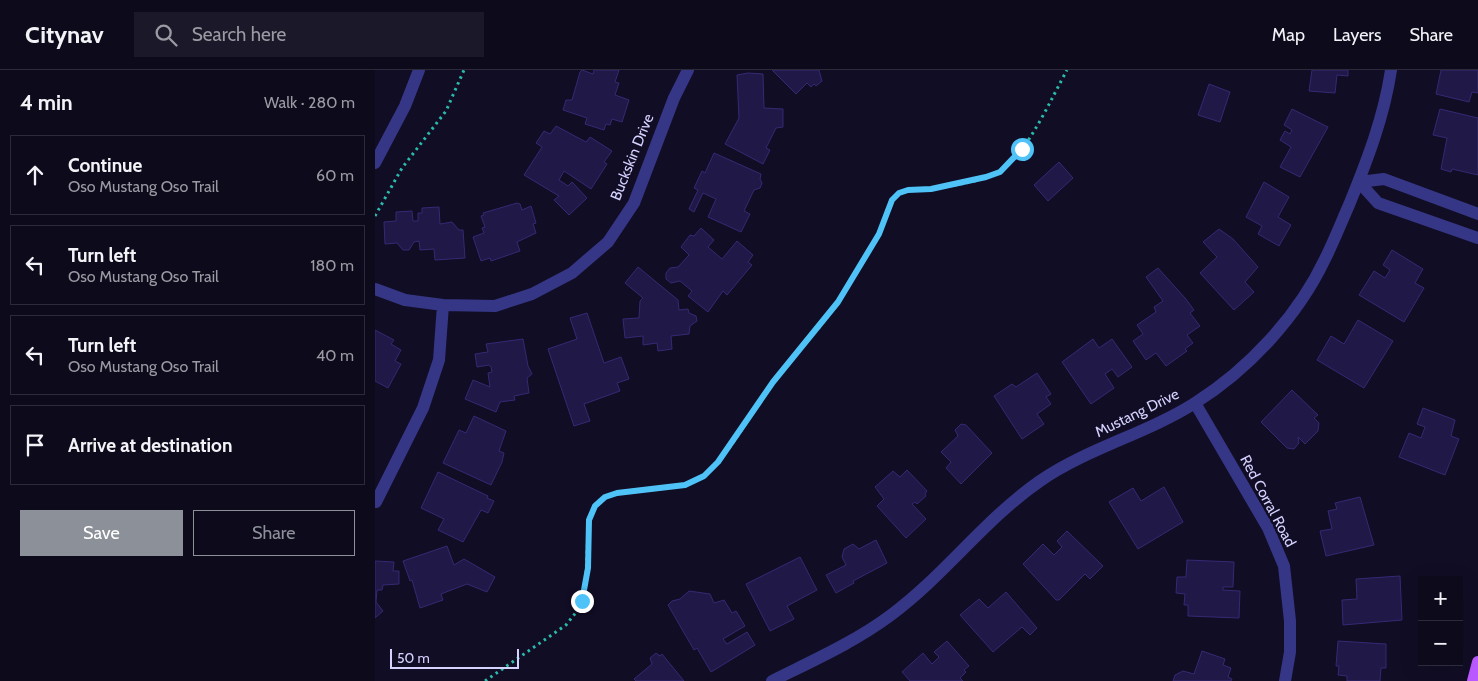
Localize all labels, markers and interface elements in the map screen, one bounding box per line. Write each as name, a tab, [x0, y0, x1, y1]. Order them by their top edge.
search box	[134, 12, 484, 57]
text: Citynav	[25, 20, 104, 49]
icon: search	[152, 21, 180, 49]
text: Search here	[192, 23, 286, 46]
text: Map	[1272, 24, 1305, 46]
text: Layers	[1333, 24, 1382, 46]
text: Share	[1410, 24, 1453, 46]
text: 4 min	[20, 90, 73, 115]
text: Walk · 280 m	[264, 93, 355, 112]
street label: Buckskin Drive	[606, 111, 658, 203]
route start	[1011, 138, 1034, 161]
text: Continue	[68, 154, 142, 177]
icon: ahead	[21, 161, 49, 189]
text: 60 m	[316, 166, 354, 185]
text: Oso Mustang Oso Trail	[68, 177, 219, 196]
text: Turn left	[68, 244, 136, 267]
icon: left	[21, 251, 49, 279]
text: 180 m	[310, 256, 354, 275]
text: Oso Mustang Oso Trail	[68, 267, 219, 286]
text: Turn left	[68, 334, 136, 357]
icon: left	[21, 341, 49, 369]
text: 40 m	[316, 346, 354, 365]
text: Oso Mustang Oso Trail	[68, 357, 219, 376]
street label: Mustang Drive	[1092, 385, 1182, 441]
icon: arrive	[21, 431, 49, 459]
text: Arrive at destination	[68, 434, 232, 457]
street label: Red Corral Road	[1236, 452, 1300, 550]
button: Save	[20, 510, 183, 556]
button: Share	[193, 510, 355, 556]
map controls	[1418, 576, 1463, 666]
button: +	[1418, 576, 1463, 621]
route end	[571, 590, 594, 613]
button: −	[1418, 621, 1463, 666]
scale bar	[390, 646, 519, 669]
text: 50 m	[397, 649, 430, 667]

